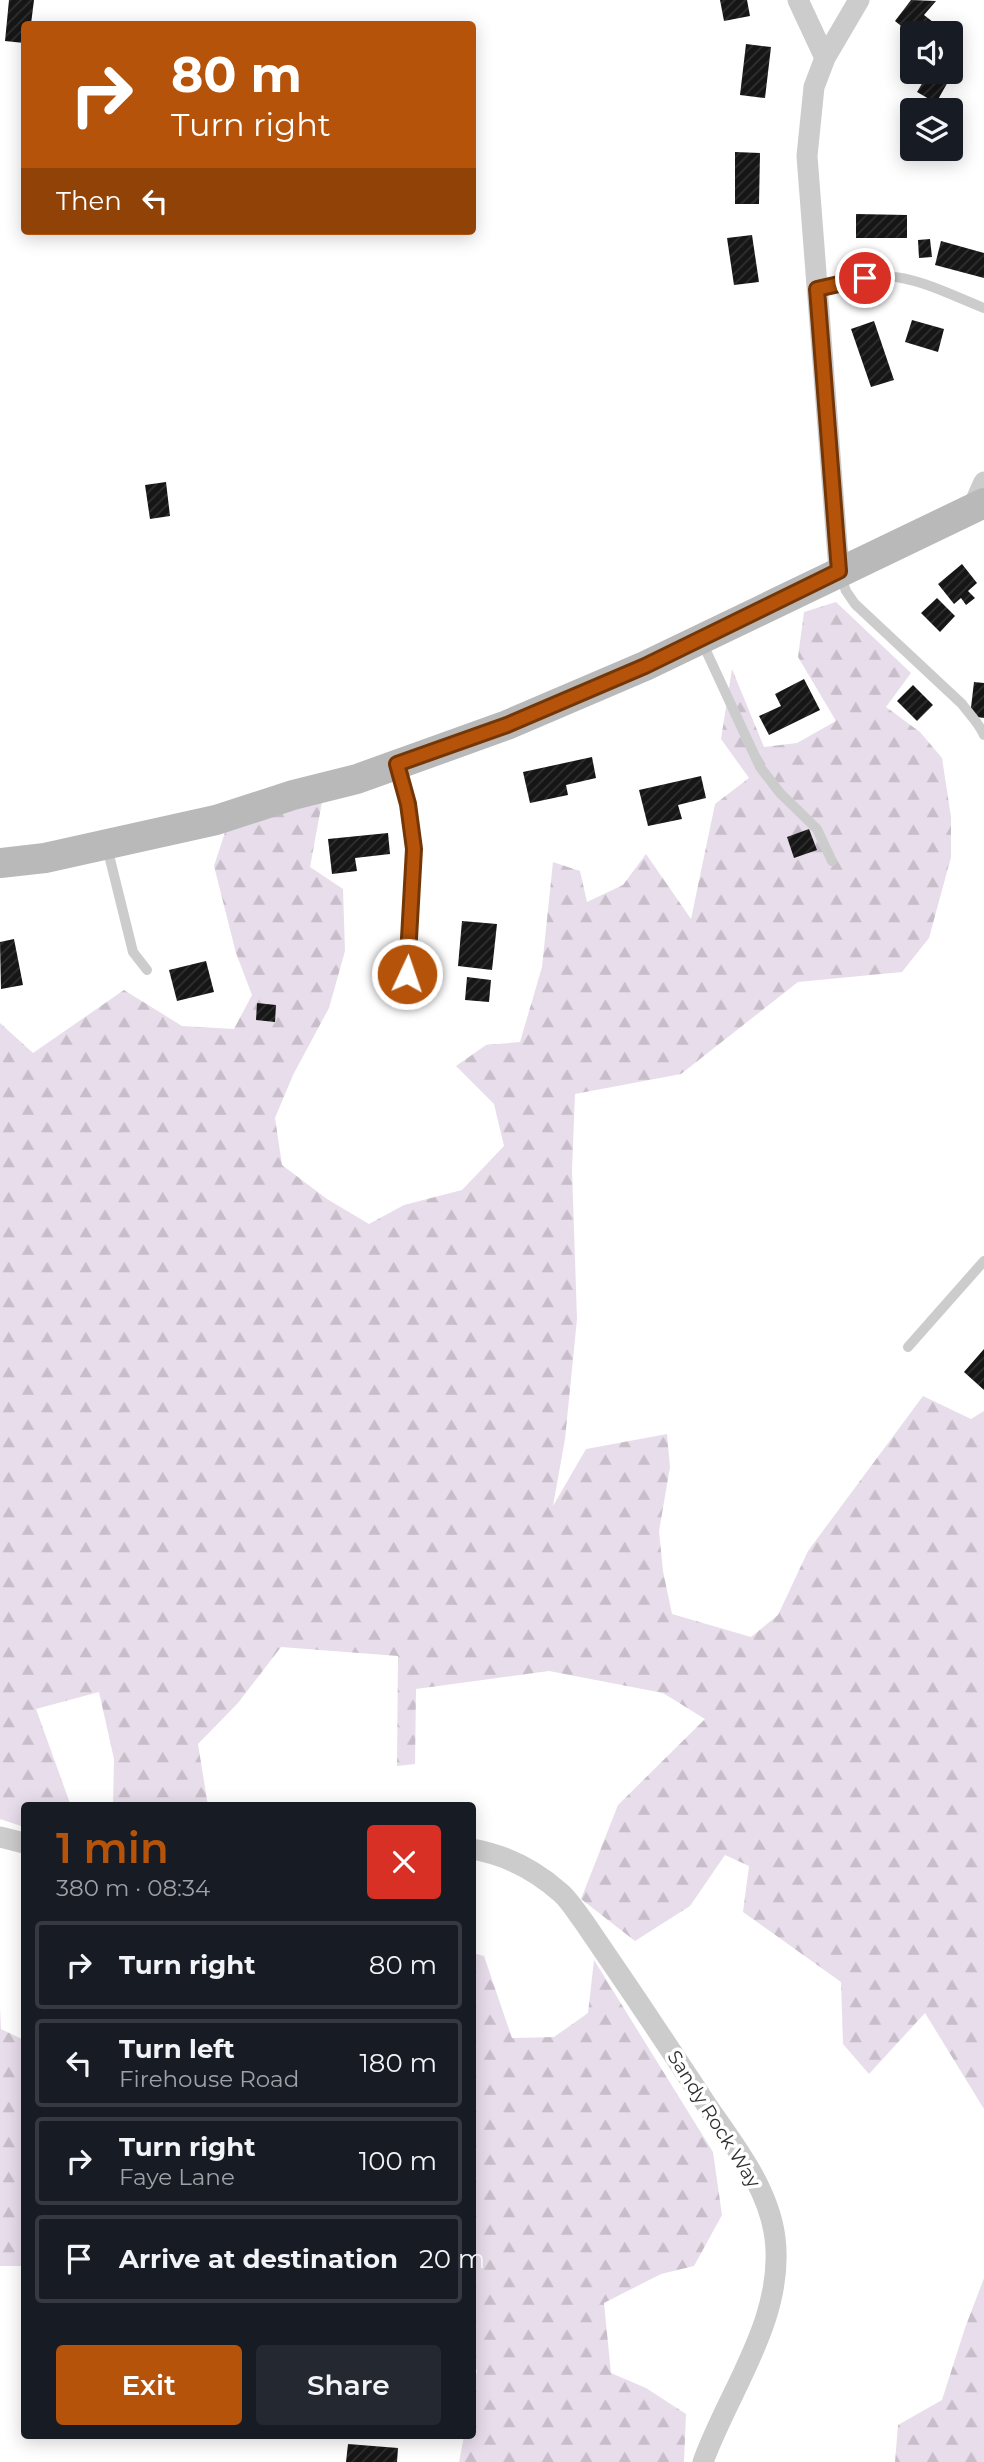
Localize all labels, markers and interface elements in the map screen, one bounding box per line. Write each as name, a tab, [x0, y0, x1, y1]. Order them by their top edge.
map controls	[900, 21, 963, 161]
button: sound	[900, 21, 963, 84]
text: 80 m	[171, 45, 302, 104]
icon: right	[56, 49, 147, 140]
button: layers	[900, 98, 963, 161]
text: Turn right	[171, 105, 331, 144]
icon: left	[136, 182, 174, 220]
text: Then	[56, 185, 122, 217]
pin	[835, 248, 895, 308]
icon: arrive	[846, 259, 884, 297]
position arrow	[370, 937, 444, 1011]
text: 1 min	[56, 1822, 169, 1874]
button: close	[367, 1825, 441, 1899]
text: 380 m · 08:34	[56, 1874, 210, 1902]
icon: right	[60, 1946, 98, 1984]
text: Turn right	[119, 1949, 255, 1981]
text: 80 m	[369, 1949, 437, 1981]
text: Turn left	[119, 2033, 235, 2065]
icon: left	[60, 2044, 98, 2082]
street label: Sandy Rock Way	[662, 2046, 766, 2192]
text: 180 m	[359, 2047, 437, 2079]
text: Firehouse Road	[119, 2065, 299, 2093]
text: Turn right	[119, 2131, 255, 2163]
icon: right	[60, 2142, 98, 2180]
text: 100 m	[359, 2145, 437, 2177]
text: Faye Lane	[119, 2163, 235, 2191]
icon: arrive	[60, 2240, 98, 2278]
text: Arrive at destination	[119, 2243, 398, 2275]
text: 20 m	[419, 2243, 485, 2275]
button: Exit	[56, 2345, 242, 2425]
button: Share	[256, 2345, 441, 2425]

